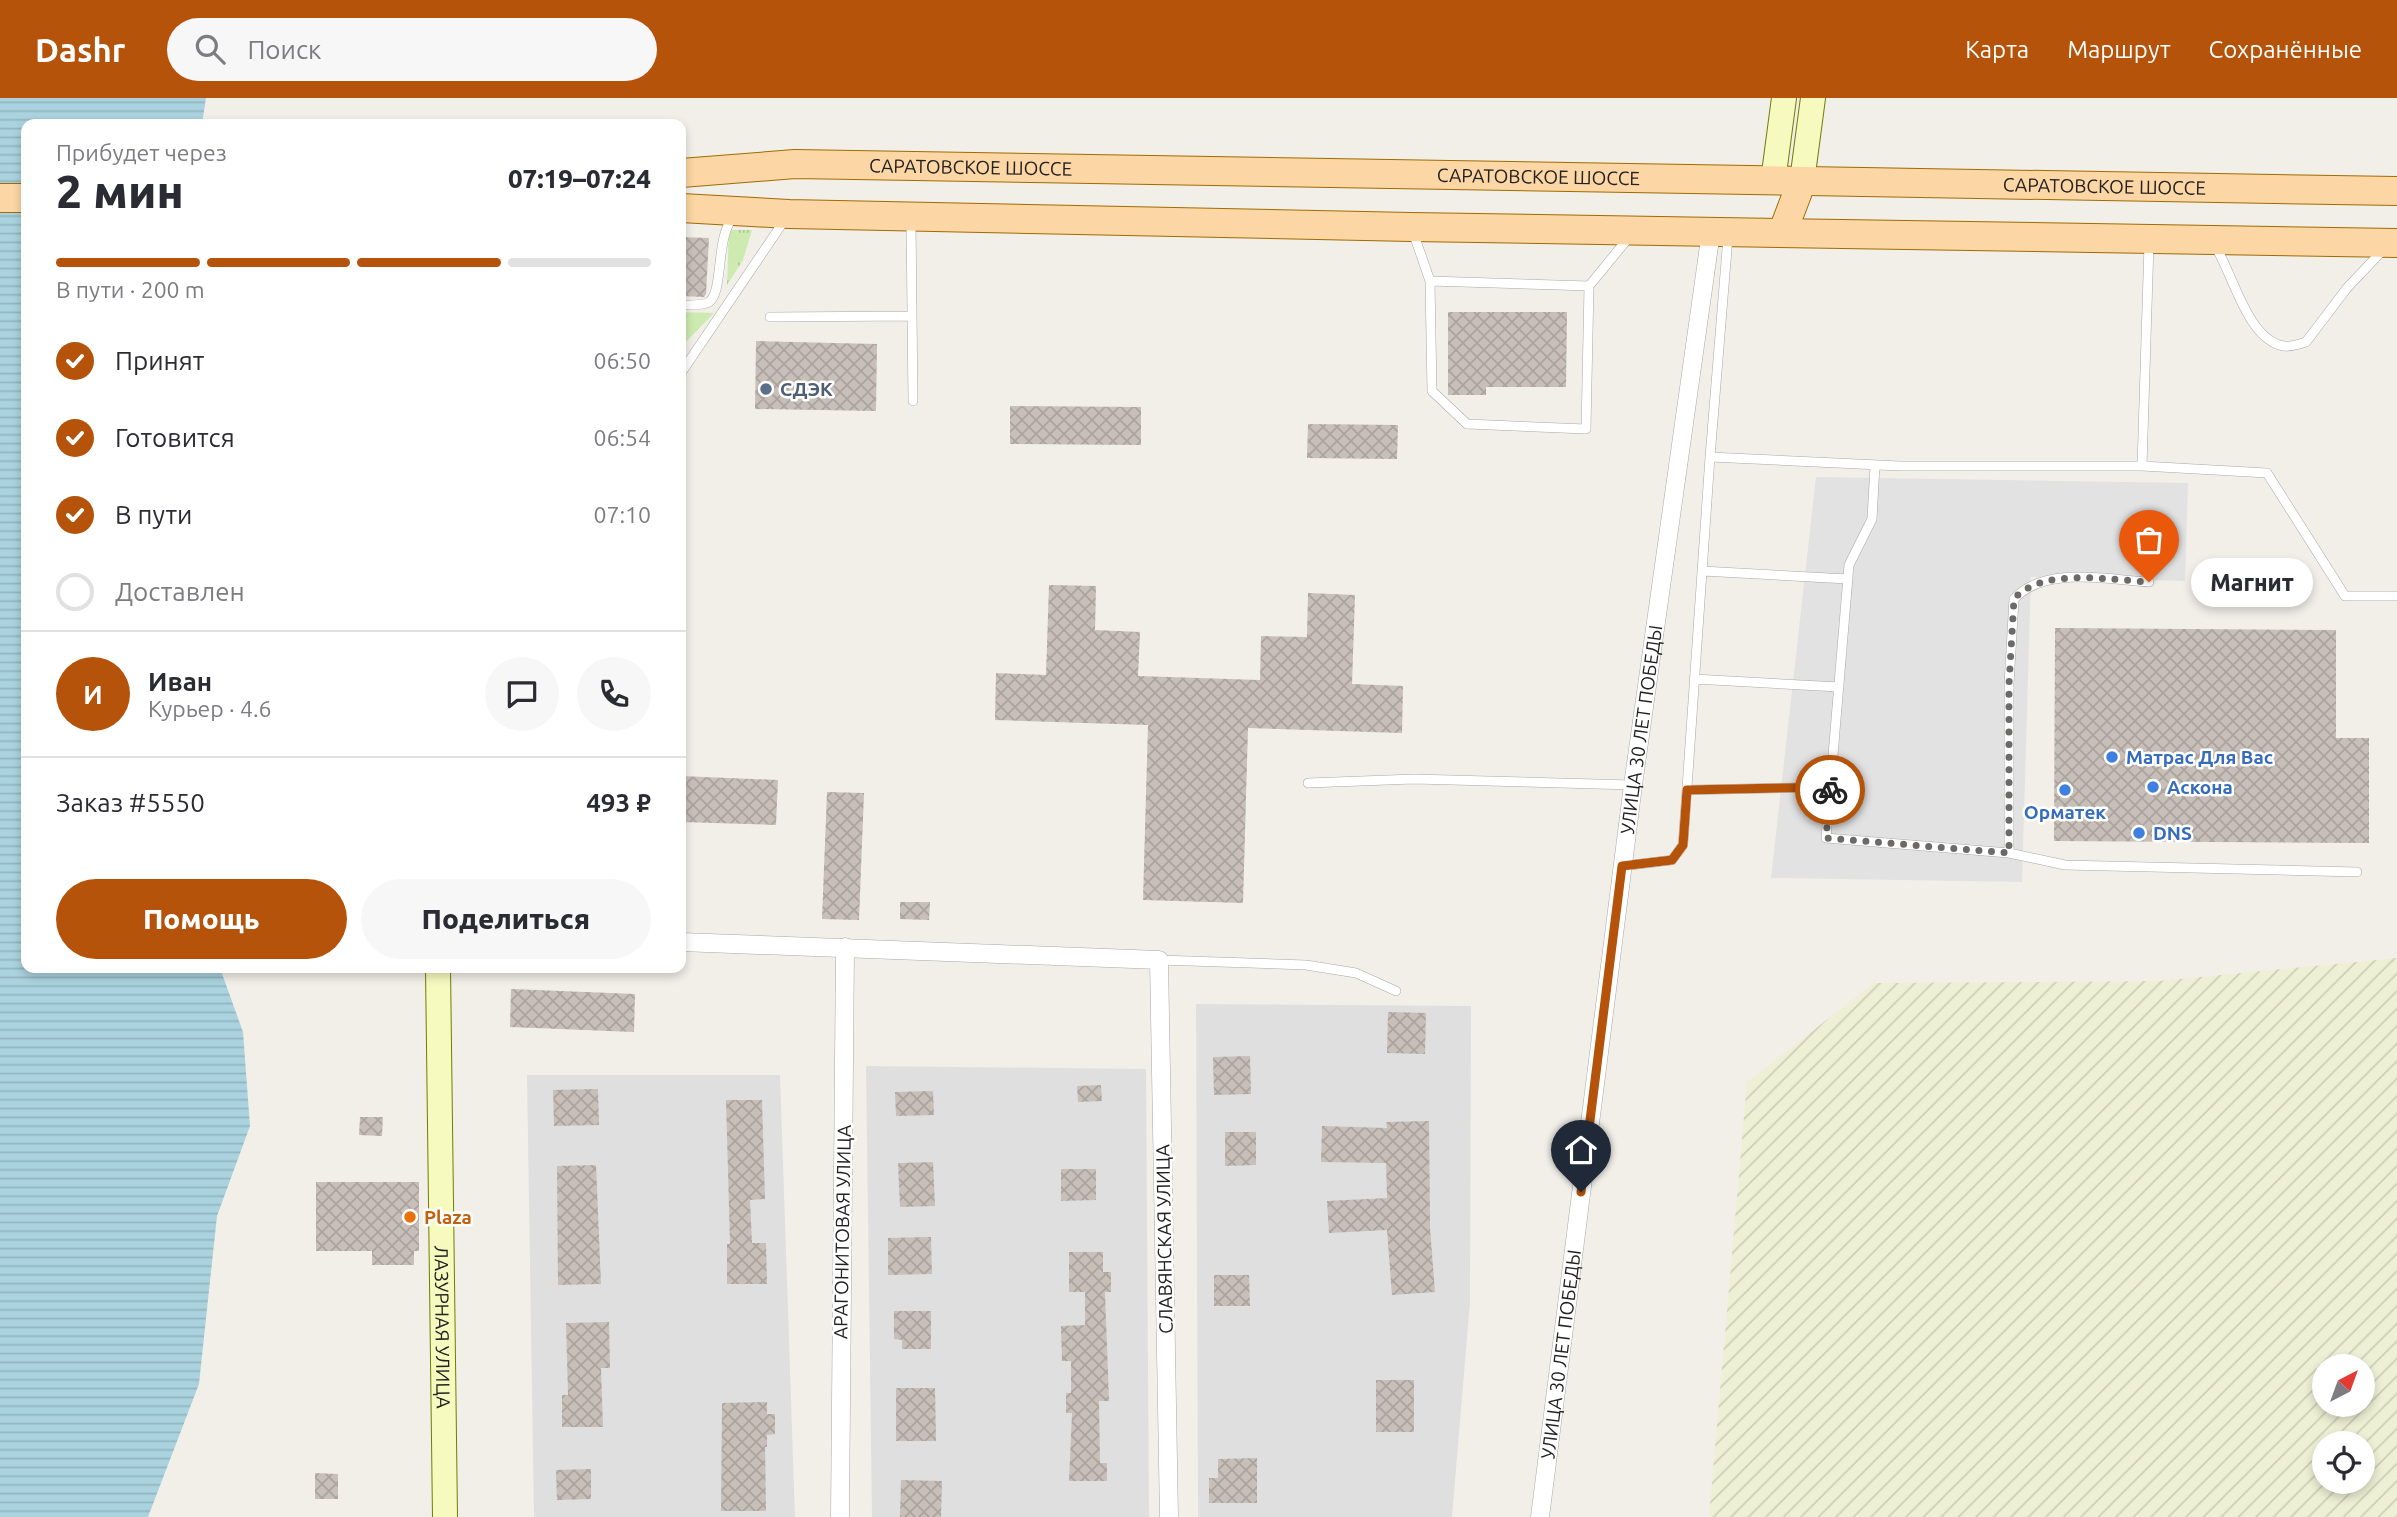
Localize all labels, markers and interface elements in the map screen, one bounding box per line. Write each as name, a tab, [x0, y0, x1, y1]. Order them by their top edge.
search box	[167, 18, 657, 81]
icon: search	[191, 30, 229, 68]
text: Dashr	[35, 31, 125, 68]
text: Поиск	[247, 35, 321, 64]
text: Карта	[1965, 36, 2029, 63]
text: Маршрут	[2067, 36, 2171, 63]
text: Сохранённые	[2209, 36, 2362, 63]
text: Прибудет через	[56, 140, 227, 165]
street label: САРАТОВСКОЕ ШОССЕ	[869, 154, 1072, 180]
text: 07:19–07:24	[508, 164, 651, 193]
street label: САРАТОВСКОЕ ШОССЕ	[1437, 164, 1640, 189]
text: 2 мин	[56, 165, 184, 217]
street label: САРАТОВСКОЕ ШОССЕ	[2003, 173, 2206, 199]
text: В пути · 200 m	[56, 277, 205, 302]
icon: check	[56, 342, 94, 380]
text: Принят	[115, 346, 204, 375]
text: 06:50	[593, 348, 651, 373]
place label: СДЭК	[780, 378, 833, 400]
marker: СДЭК	[758, 381, 774, 397]
icon: check	[56, 419, 94, 457]
text: Готовится	[115, 423, 235, 452]
text: 06:54	[593, 425, 651, 450]
icon: check	[56, 496, 94, 534]
text: В пути	[115, 500, 192, 529]
text: 07:10	[593, 502, 651, 527]
pin	[2119, 510, 2179, 582]
icon: bag	[2130, 521, 2168, 559]
callout: Магнит	[2191, 558, 2314, 606]
text: Магнит	[2210, 570, 2294, 595]
text: Доставлен	[115, 577, 245, 606]
street label: УЛИЦА 30 ЛЕТ ПОБЕДЫ	[1616, 623, 1666, 835]
button: chat	[485, 657, 559, 731]
button: phone	[577, 657, 651, 731]
text: Иван	[148, 667, 212, 696]
text: И	[83, 680, 103, 709]
text: Курьер · 4.6	[148, 696, 272, 721]
place label: Матрас Для Вас	[2126, 746, 2273, 768]
marker: Матрас Для Вас	[2104, 749, 2120, 765]
courier	[1795, 755, 1865, 825]
icon: bike	[1811, 771, 1849, 809]
place label: Аскона	[2167, 776, 2233, 798]
marker: Аскона	[2145, 779, 2161, 795]
marker: Орматек	[2057, 782, 2073, 798]
text: Заказ #5550	[56, 788, 205, 817]
text: 493 ₽	[586, 788, 651, 817]
place label: Орматек	[2024, 801, 2106, 823]
place label: DNS	[2153, 822, 2192, 844]
marker: DNS	[2131, 825, 2147, 841]
button: Помощь	[56, 879, 347, 959]
button: Поделиться	[361, 879, 651, 959]
pin	[1551, 1120, 1611, 1192]
street label: АРАГОНИТОВАЯ УЛИЦА	[829, 1124, 855, 1339]
icon: home	[1562, 1131, 1600, 1169]
street label: СЛАВЯНСКАЯ УЛИЦА	[1151, 1143, 1177, 1334]
place label: Plaza	[424, 1206, 472, 1228]
marker: Plaza	[402, 1209, 418, 1225]
street label: ЛАЗУРНАЯ УЛИЦА	[431, 1245, 455, 1409]
street label: УЛИЦА 30 ЛЕТ ПОБЕДЫ	[1536, 1248, 1585, 1460]
north arrow	[2312, 1354, 2375, 1418]
map controls	[2312, 1354, 2375, 1494]
button: locate	[2312, 1431, 2375, 1494]

